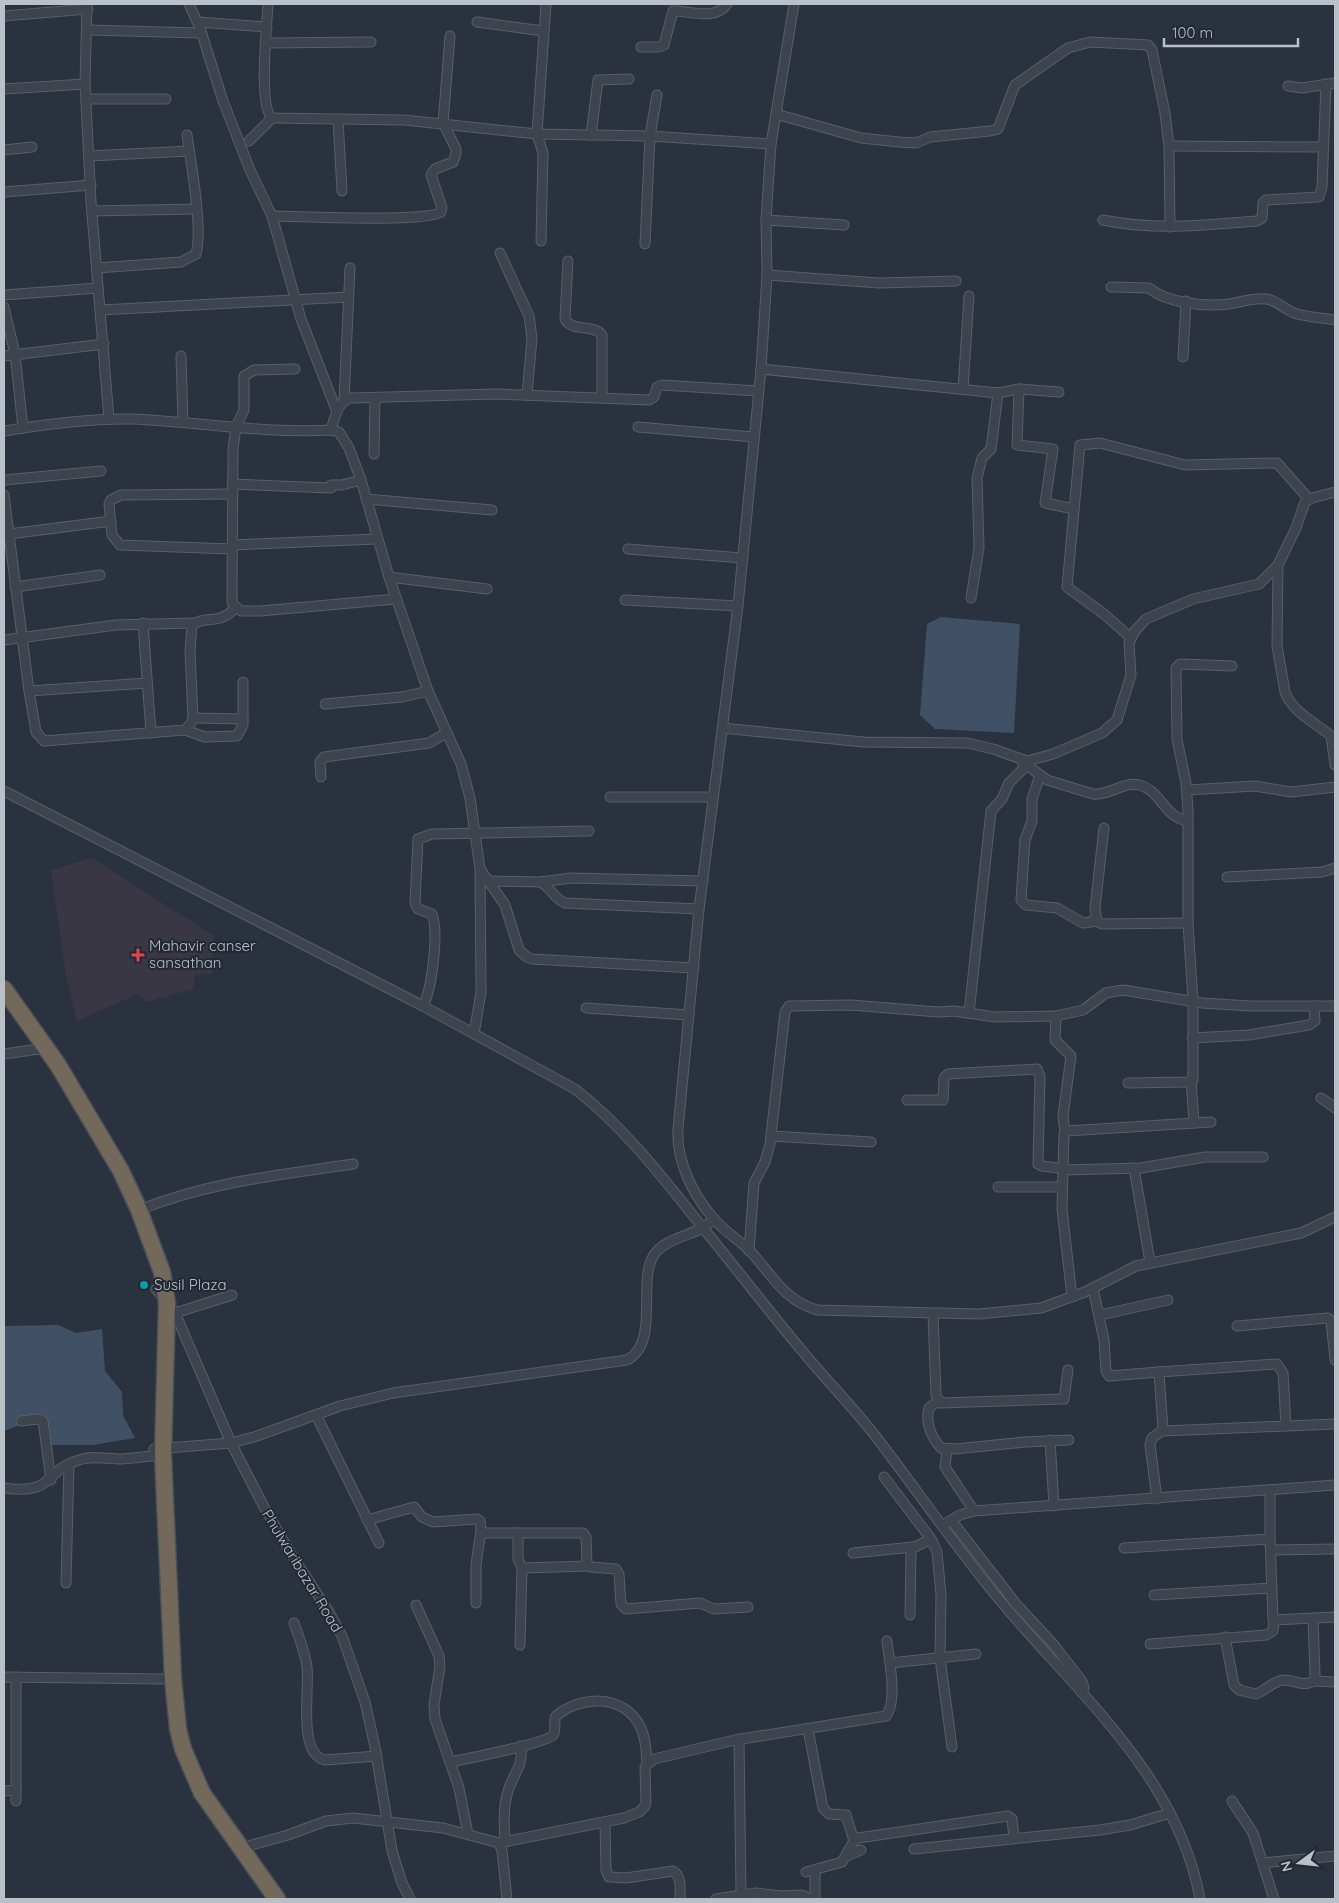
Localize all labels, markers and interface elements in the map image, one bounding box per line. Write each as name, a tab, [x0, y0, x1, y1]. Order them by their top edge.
scale bar	[1164, 15, 1298, 47]
text: 100 m	[1172, 23, 1213, 42]
place label: Mahavir canser sansathan	[149, 936, 256, 972]
marker: Mahavir canser sansathan	[131, 948, 145, 962]
place label: Susil Plaza	[154, 1275, 227, 1294]
marker: Susil Plaza	[138, 1279, 150, 1291]
street label: Phulwaribazar Road	[258, 1506, 347, 1636]
north arrow	[1274, 1838, 1324, 1888]
text: N	[1276, 1859, 1296, 1874]

